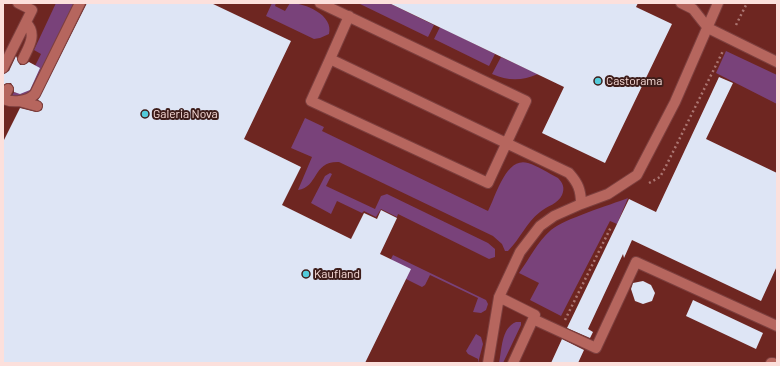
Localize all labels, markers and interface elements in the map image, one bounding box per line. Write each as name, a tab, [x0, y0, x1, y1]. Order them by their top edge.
place label: Castorama	[606, 74, 662, 88]
marker: Castorama	[593, 76, 603, 86]
place label: Galeria Nova	[153, 107, 218, 121]
marker: Galeria Nova	[140, 109, 150, 119]
place label: Kaufland	[314, 267, 360, 281]
marker: Kaufland	[301, 269, 311, 279]

